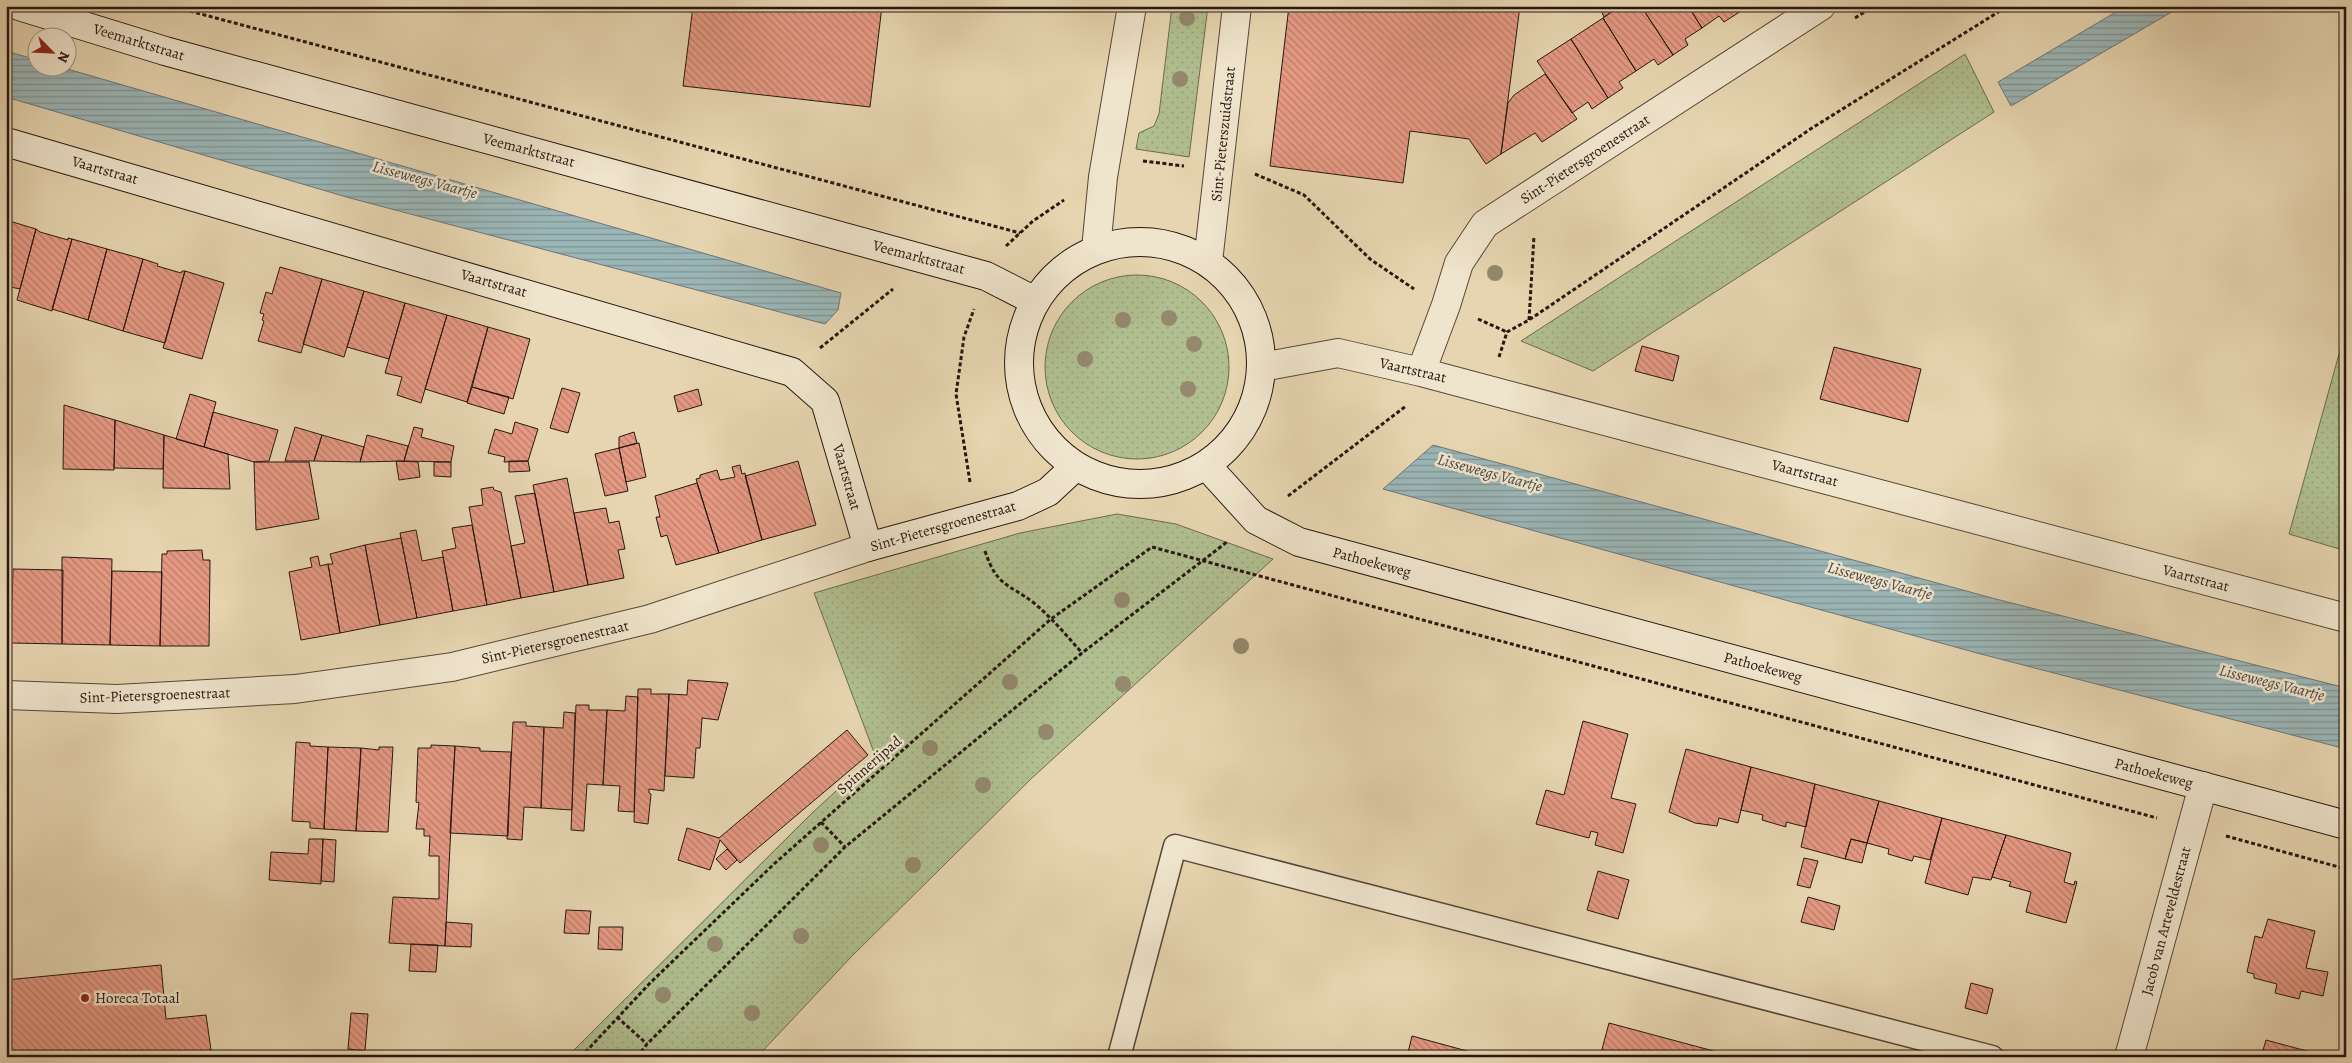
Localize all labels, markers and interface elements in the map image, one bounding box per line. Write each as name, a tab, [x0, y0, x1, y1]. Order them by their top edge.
street label: Veemarktstraat	[90, 18, 187, 65]
north arrow	[28, 28, 78, 78]
text: N	[53, 49, 74, 66]
street label: Sint-Pieterszuidstraat	[1206, 65, 1240, 203]
street label: Sint-Pietersgroenestraat	[1516, 110, 1654, 208]
street label: Veemarktstraat	[480, 128, 577, 172]
street label: Vaartstraat	[69, 151, 141, 189]
water label: Lisseweegs Vaartje	[370, 155, 480, 205]
street label: Veemarktstraat	[870, 235, 967, 279]
street label: Vaartstraat	[458, 264, 530, 302]
street label: Vaartstraat	[1377, 352, 1448, 387]
street label: Vaartstraat	[828, 441, 866, 513]
water label: Lisseweegs Vaartje	[1435, 448, 1545, 498]
street label: Vaartstraat	[1769, 454, 1841, 491]
street label: Sint-Pietersgroenestraat	[868, 496, 1018, 556]
street label: Pathoekeweg	[1331, 542, 1414, 582]
water label: Lisseweegs Vaartje	[1825, 556, 1935, 606]
street label: Vaartstraat	[2160, 559, 2232, 596]
street label: Sint-Pietersgroenestraat	[479, 615, 631, 669]
street label: Pathoekeweg	[1722, 647, 1805, 687]
water label: Lisseweegs Vaartje	[2217, 659, 2327, 707]
street label: Sint-Pietersgroenestraat	[79, 682, 231, 708]
street label: Spinnerijpad	[832, 731, 906, 799]
street label: Pathoekeweg	[2113, 753, 2196, 793]
street label: Jacob van Arteveldestraat	[2137, 844, 2196, 998]
place label: Horeca Totaal	[95, 988, 180, 1008]
marker: Horeca Totaal	[79, 992, 91, 1004]

